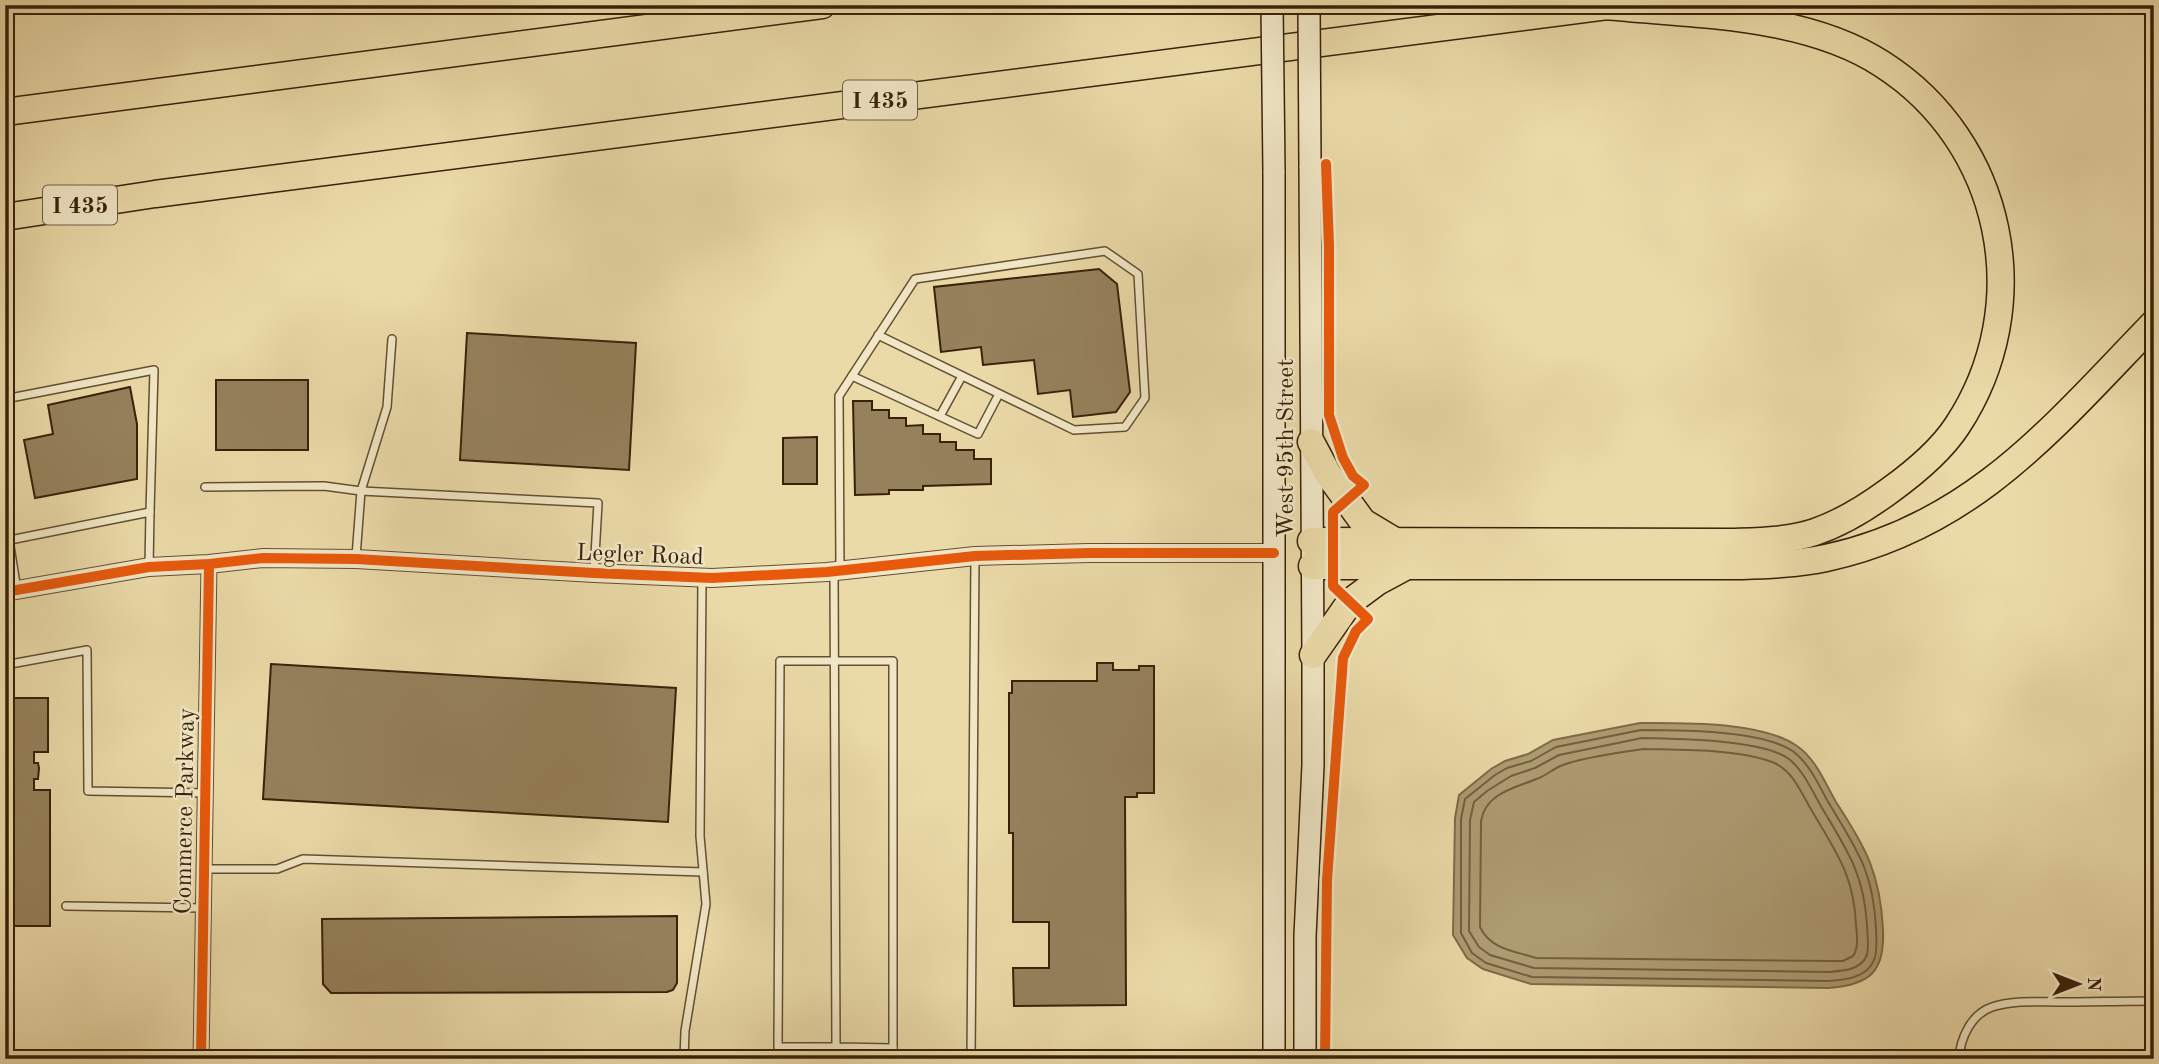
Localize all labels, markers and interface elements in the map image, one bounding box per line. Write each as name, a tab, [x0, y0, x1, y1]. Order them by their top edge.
road number: I 435	[843, 80, 917, 120]
road number: I 435	[43, 186, 117, 224]
street label: West 95th Street	[1275, 358, 1299, 538]
street label: Legler Road	[576, 542, 704, 570]
street label: Commerce Parkway	[172, 707, 200, 915]
north arrow	[2044, 948, 2114, 1018]
text: N	[2083, 977, 2102, 992]

